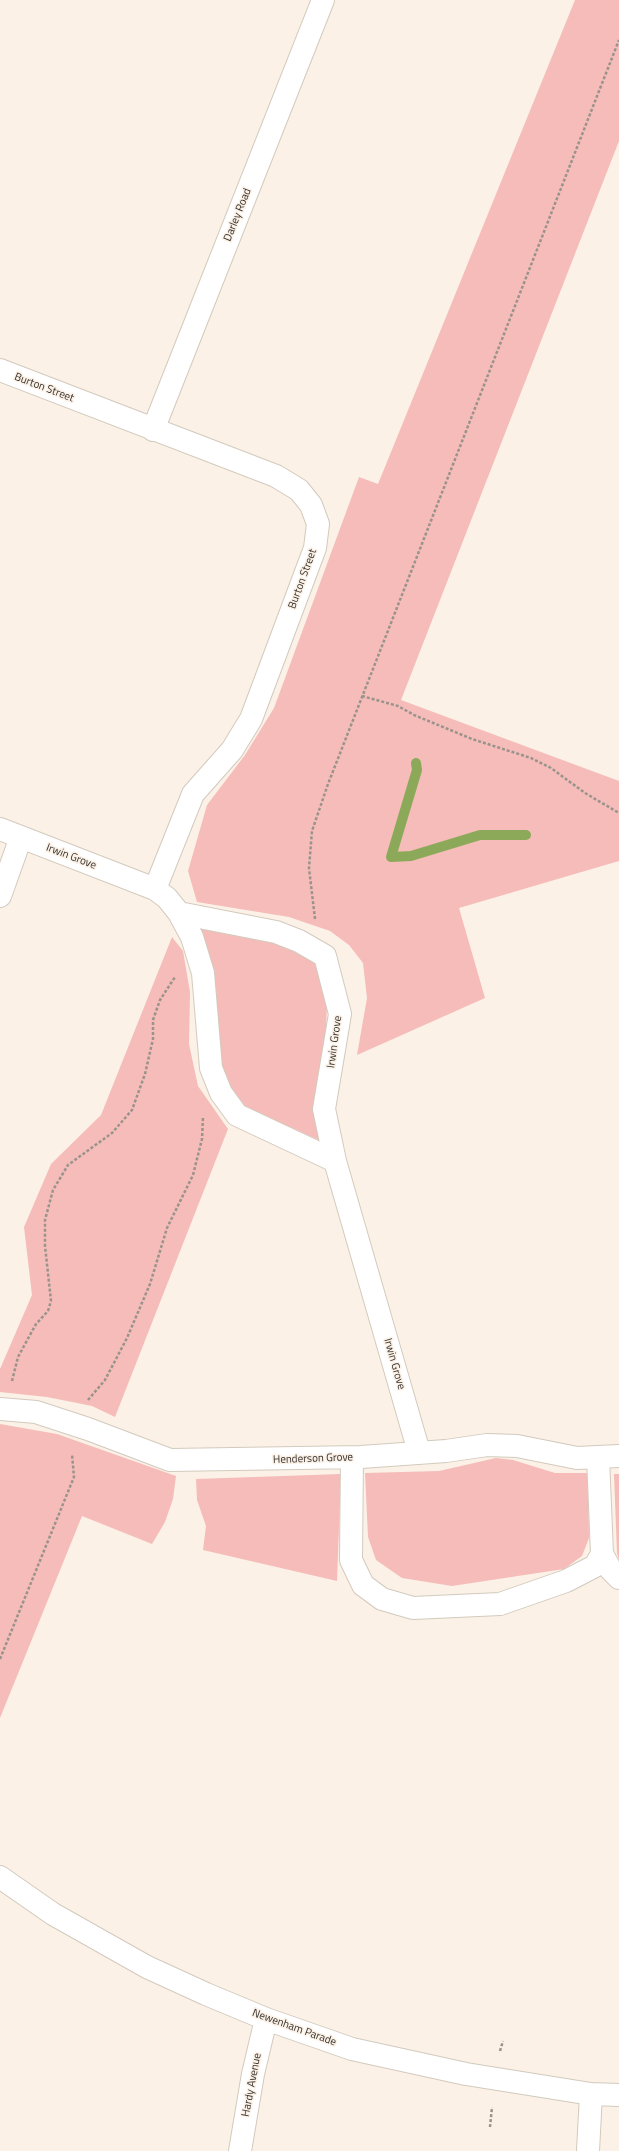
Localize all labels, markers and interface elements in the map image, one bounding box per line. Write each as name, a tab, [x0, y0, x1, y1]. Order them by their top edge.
street label: Darley Road	[221, 187, 255, 243]
street label: Burton Street	[12, 371, 76, 405]
street label: Burton Street	[286, 547, 320, 611]
street label: Irwin Grove	[44, 841, 98, 873]
street label: Irwin Grove	[325, 1015, 345, 1069]
street label: Irwin Grove	[380, 1337, 408, 1391]
street label: Henderson Grove	[273, 1451, 353, 1467]
street label: Newenham Parade	[250, 2007, 338, 2049]
street label: Hardy Avenue	[239, 2052, 265, 2118]

